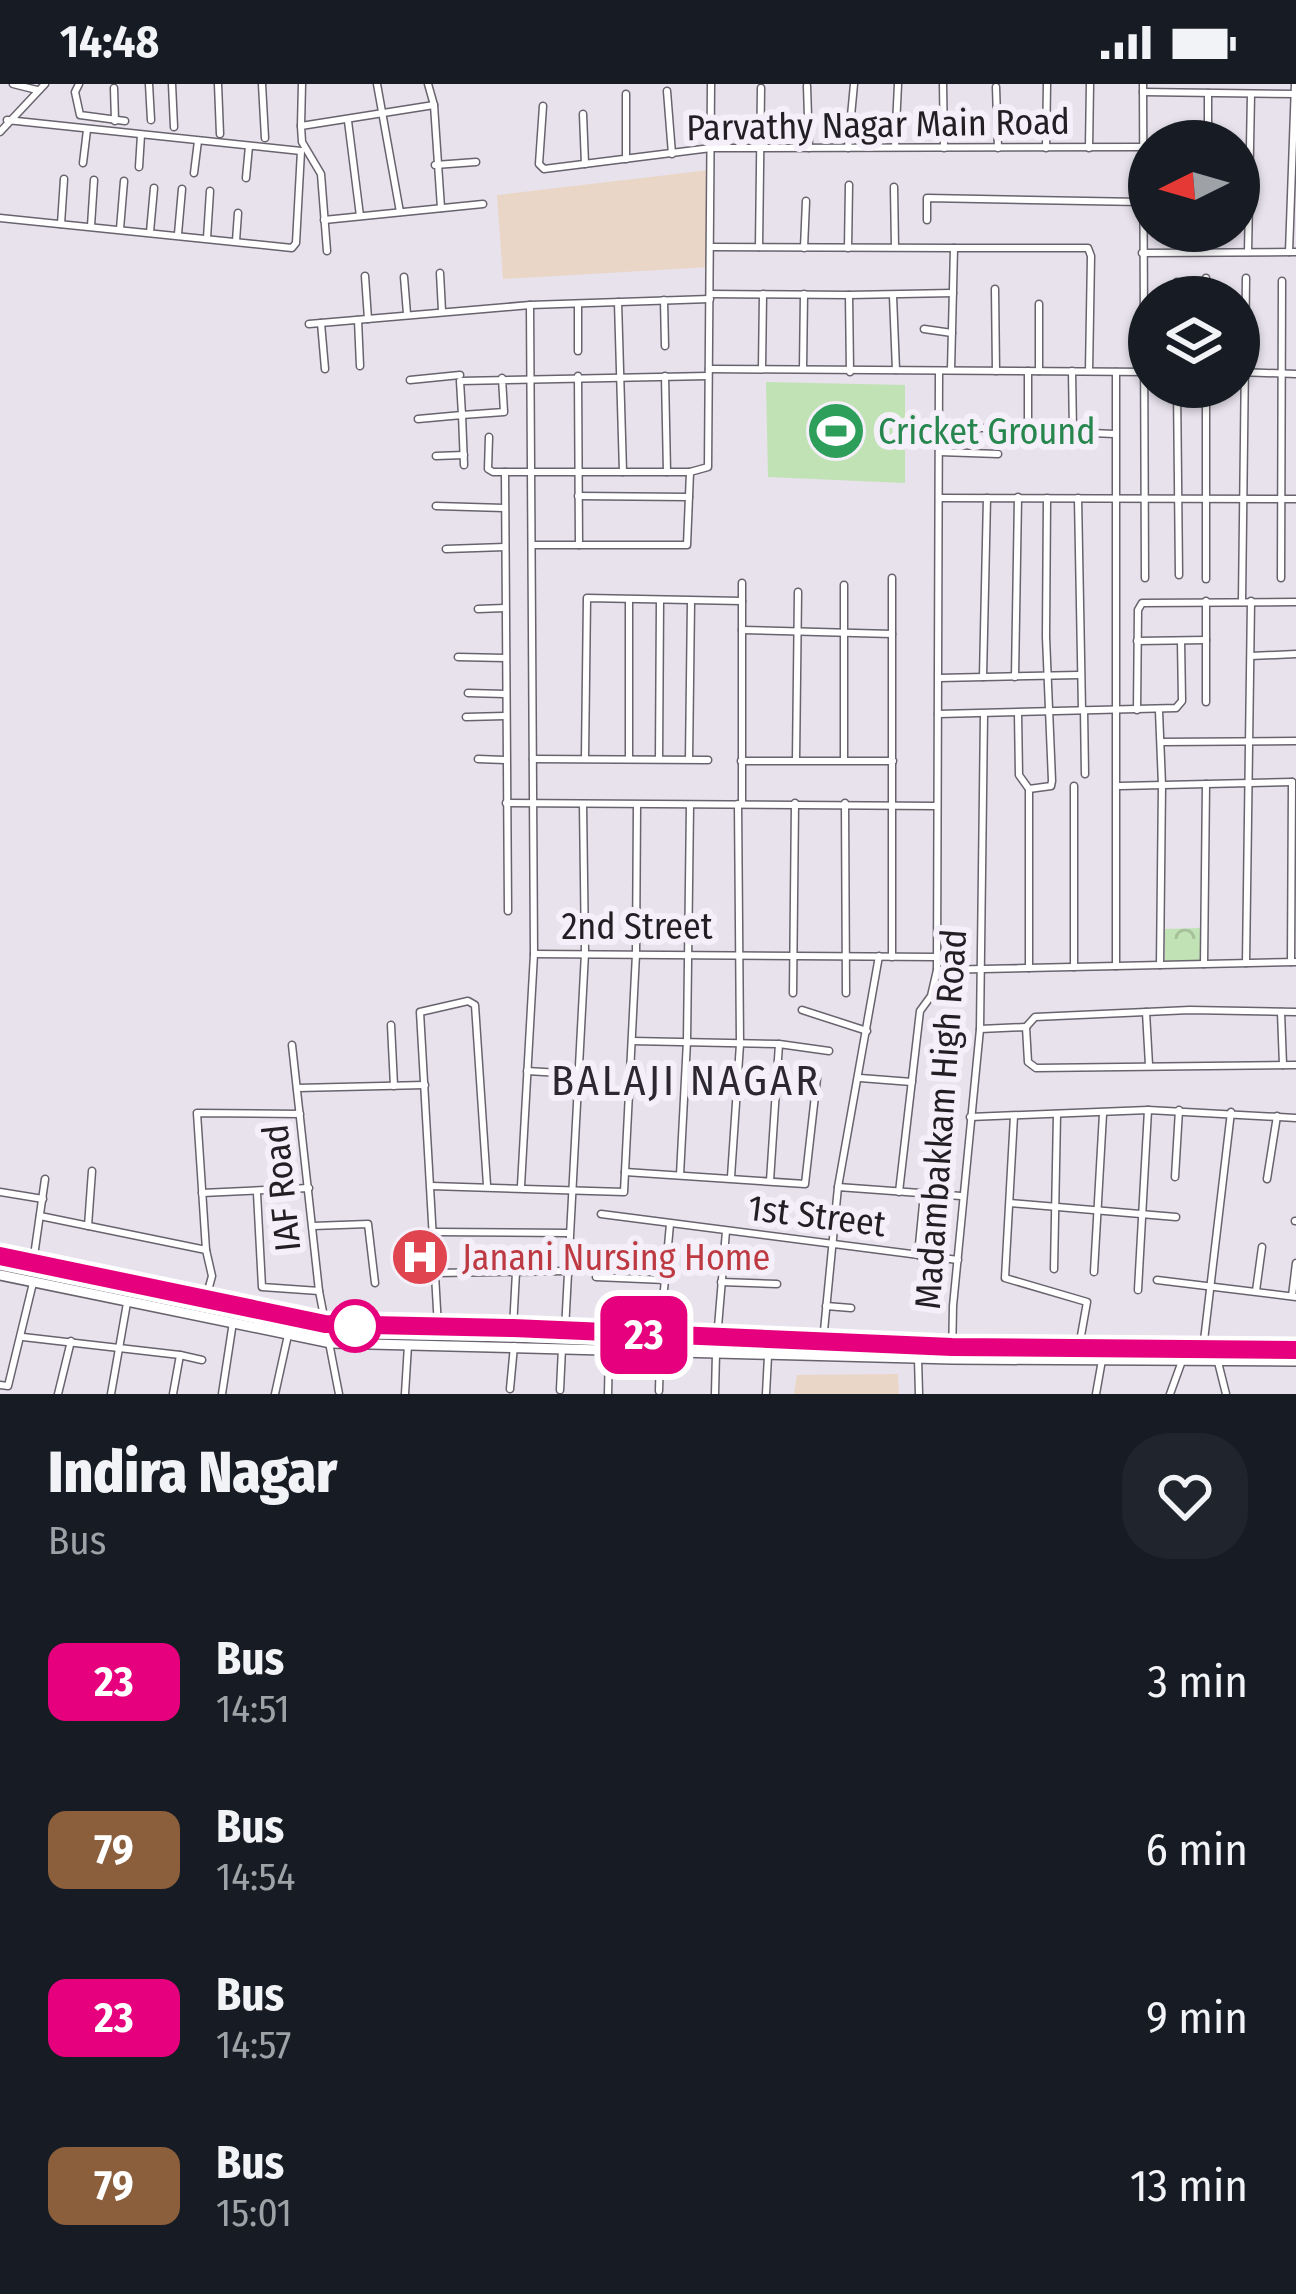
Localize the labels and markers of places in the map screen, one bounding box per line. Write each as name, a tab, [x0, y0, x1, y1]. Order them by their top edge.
sports icon: Cricket Ground	[805, 400, 867, 462]
place label: Cricket Ground	[878, 410, 1095, 454]
hospital icon: Janani Nursing Home	[389, 1226, 451, 1288]
place label: Janani Nursing Home	[462, 1236, 770, 1280]
unlabelled marker	[330, 1301, 380, 1351]

